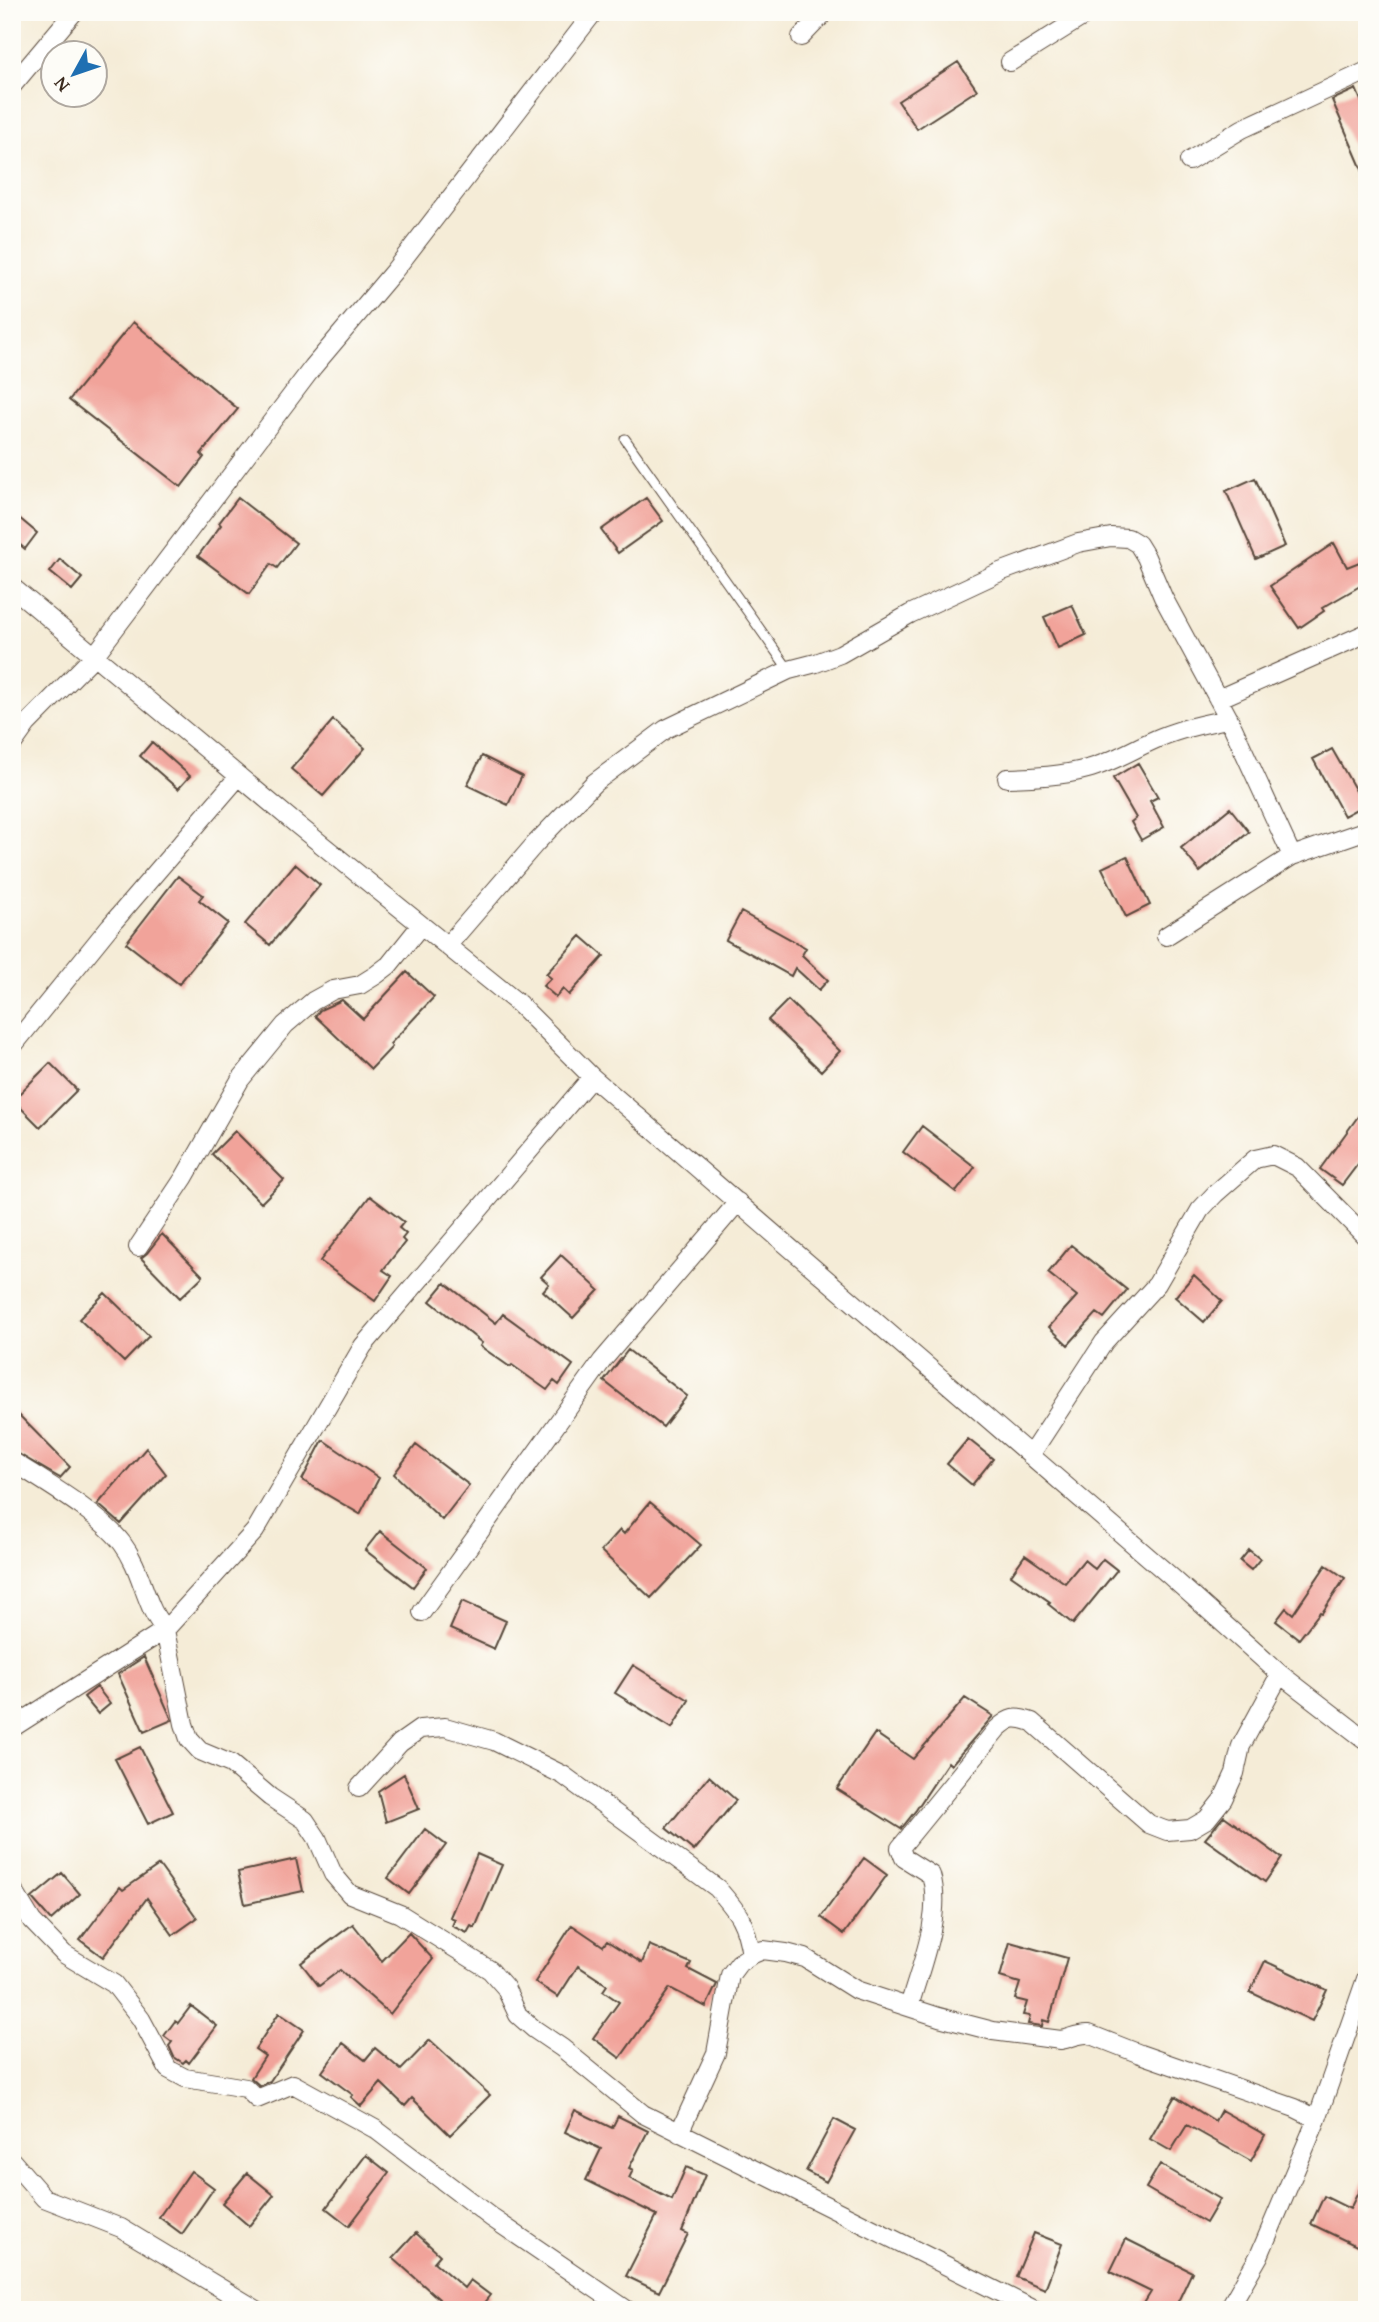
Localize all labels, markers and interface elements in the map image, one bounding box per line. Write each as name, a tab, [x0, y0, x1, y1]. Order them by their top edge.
north arrow	[38, 38, 108, 108]
text: N	[46, 71, 76, 99]

